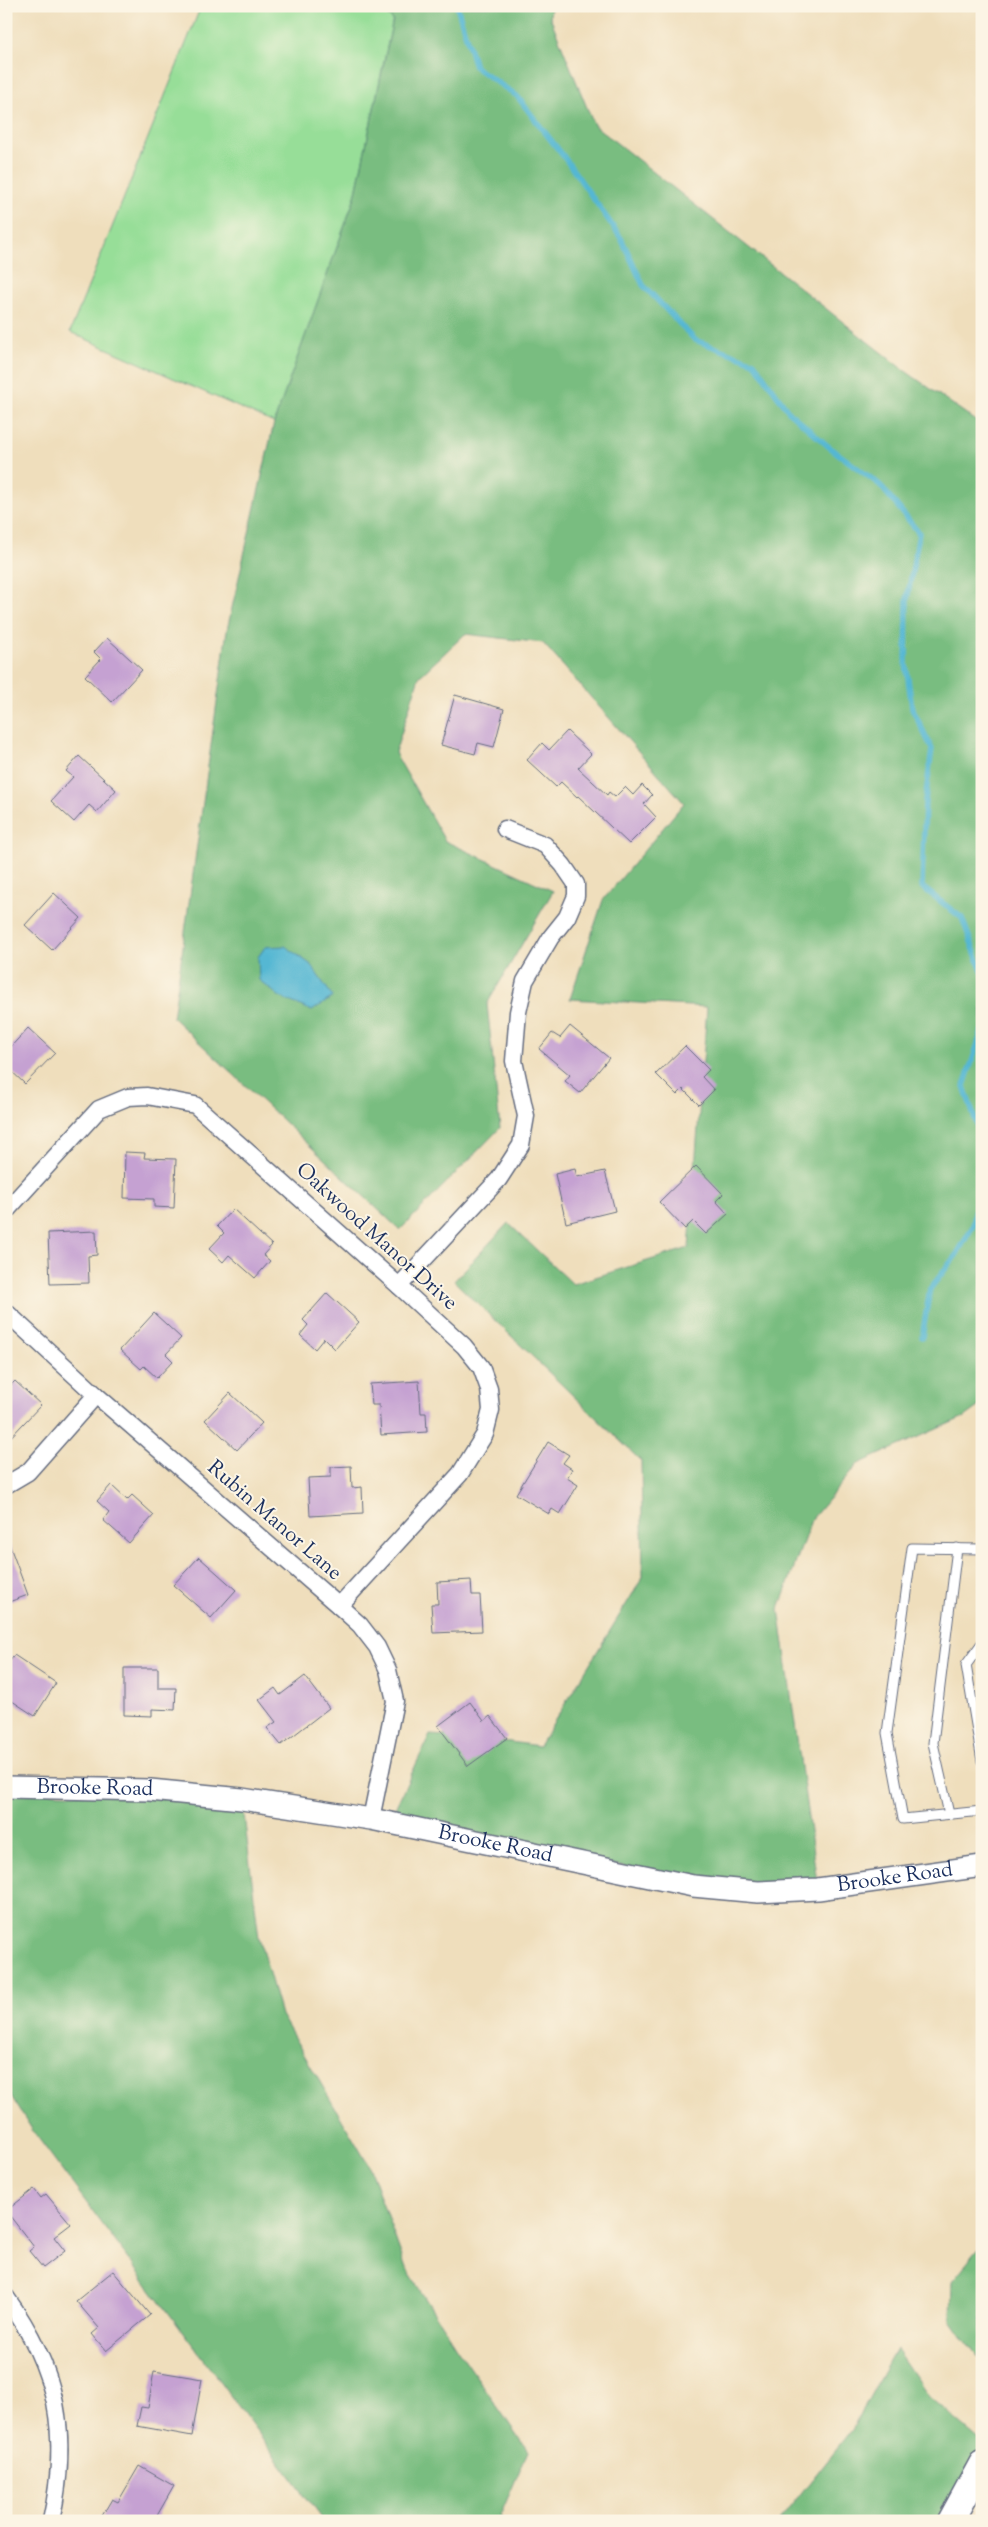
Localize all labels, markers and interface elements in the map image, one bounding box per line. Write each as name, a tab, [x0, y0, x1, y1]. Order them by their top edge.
street label: Oakwood Manor Drive	[288, 1156, 464, 1318]
street label: Rubin Manor Lane	[200, 1454, 348, 1588]
street label: Brooke Road	[36, 1773, 154, 1805]
street label: Brooke Road	[435, 1818, 556, 1871]
street label: Brooke Road	[835, 1855, 955, 1901]

